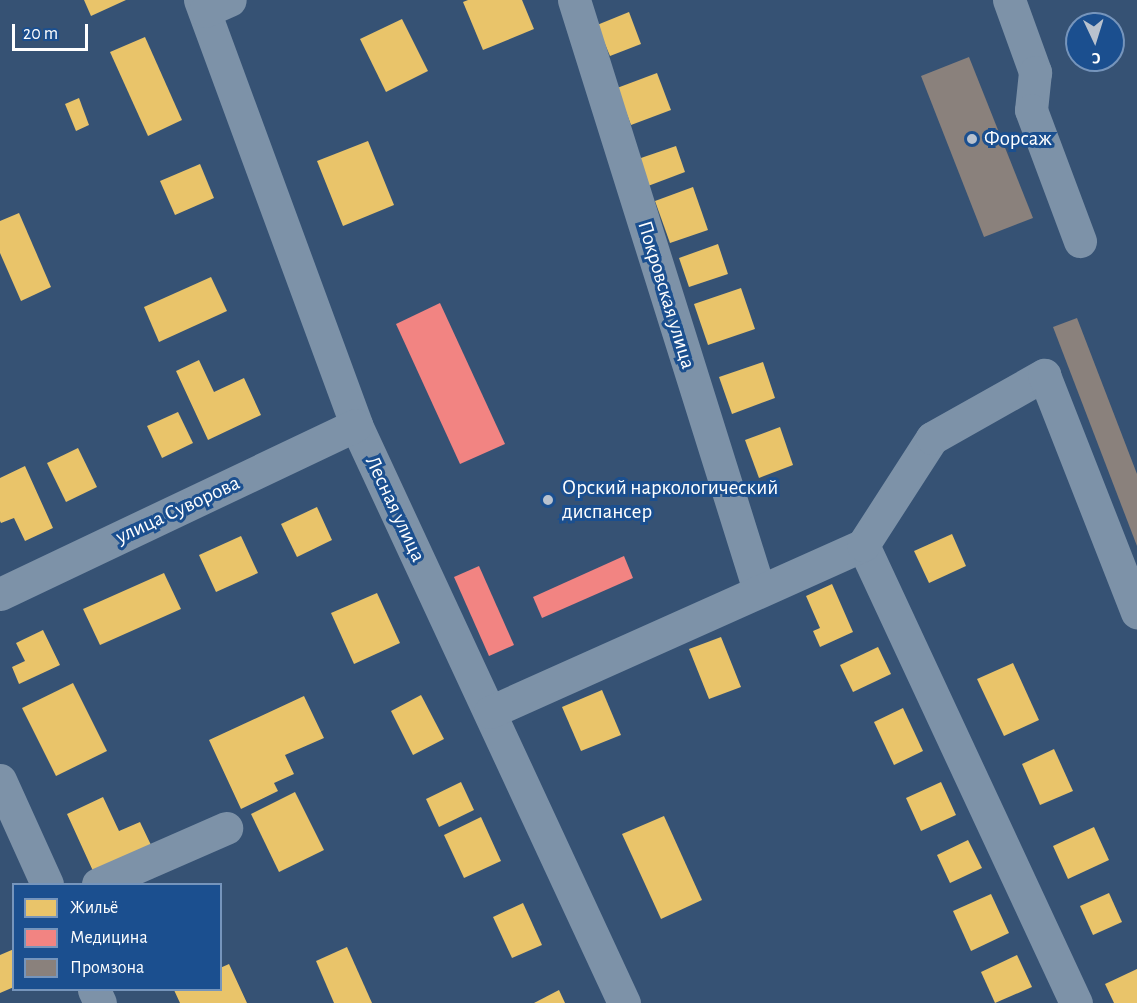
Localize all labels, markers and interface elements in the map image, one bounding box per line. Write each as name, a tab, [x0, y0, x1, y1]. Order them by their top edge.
scale bar	[15, 12, 92, 50]
north arrow	[1065, 12, 1125, 72]
text: 20 m	[23, 25, 58, 43]
text: С	[1091, 50, 1101, 66]
place label: Форсаж	[984, 126, 1052, 152]
marker: Форсаж	[965, 132, 979, 146]
street label: Покровская улица	[631, 218, 701, 372]
street label: Лесная улица	[360, 452, 430, 566]
street label: улица Суворова	[112, 470, 244, 550]
place label: Орский наркологический диспансер	[562, 475, 778, 525]
marker: Орский наркологический диспансер	[539, 491, 557, 509]
legend	[12, 883, 222, 991]
text: Жильё	[70, 899, 118, 917]
text: Медицина	[70, 929, 148, 947]
text: Промзона	[70, 959, 144, 977]

